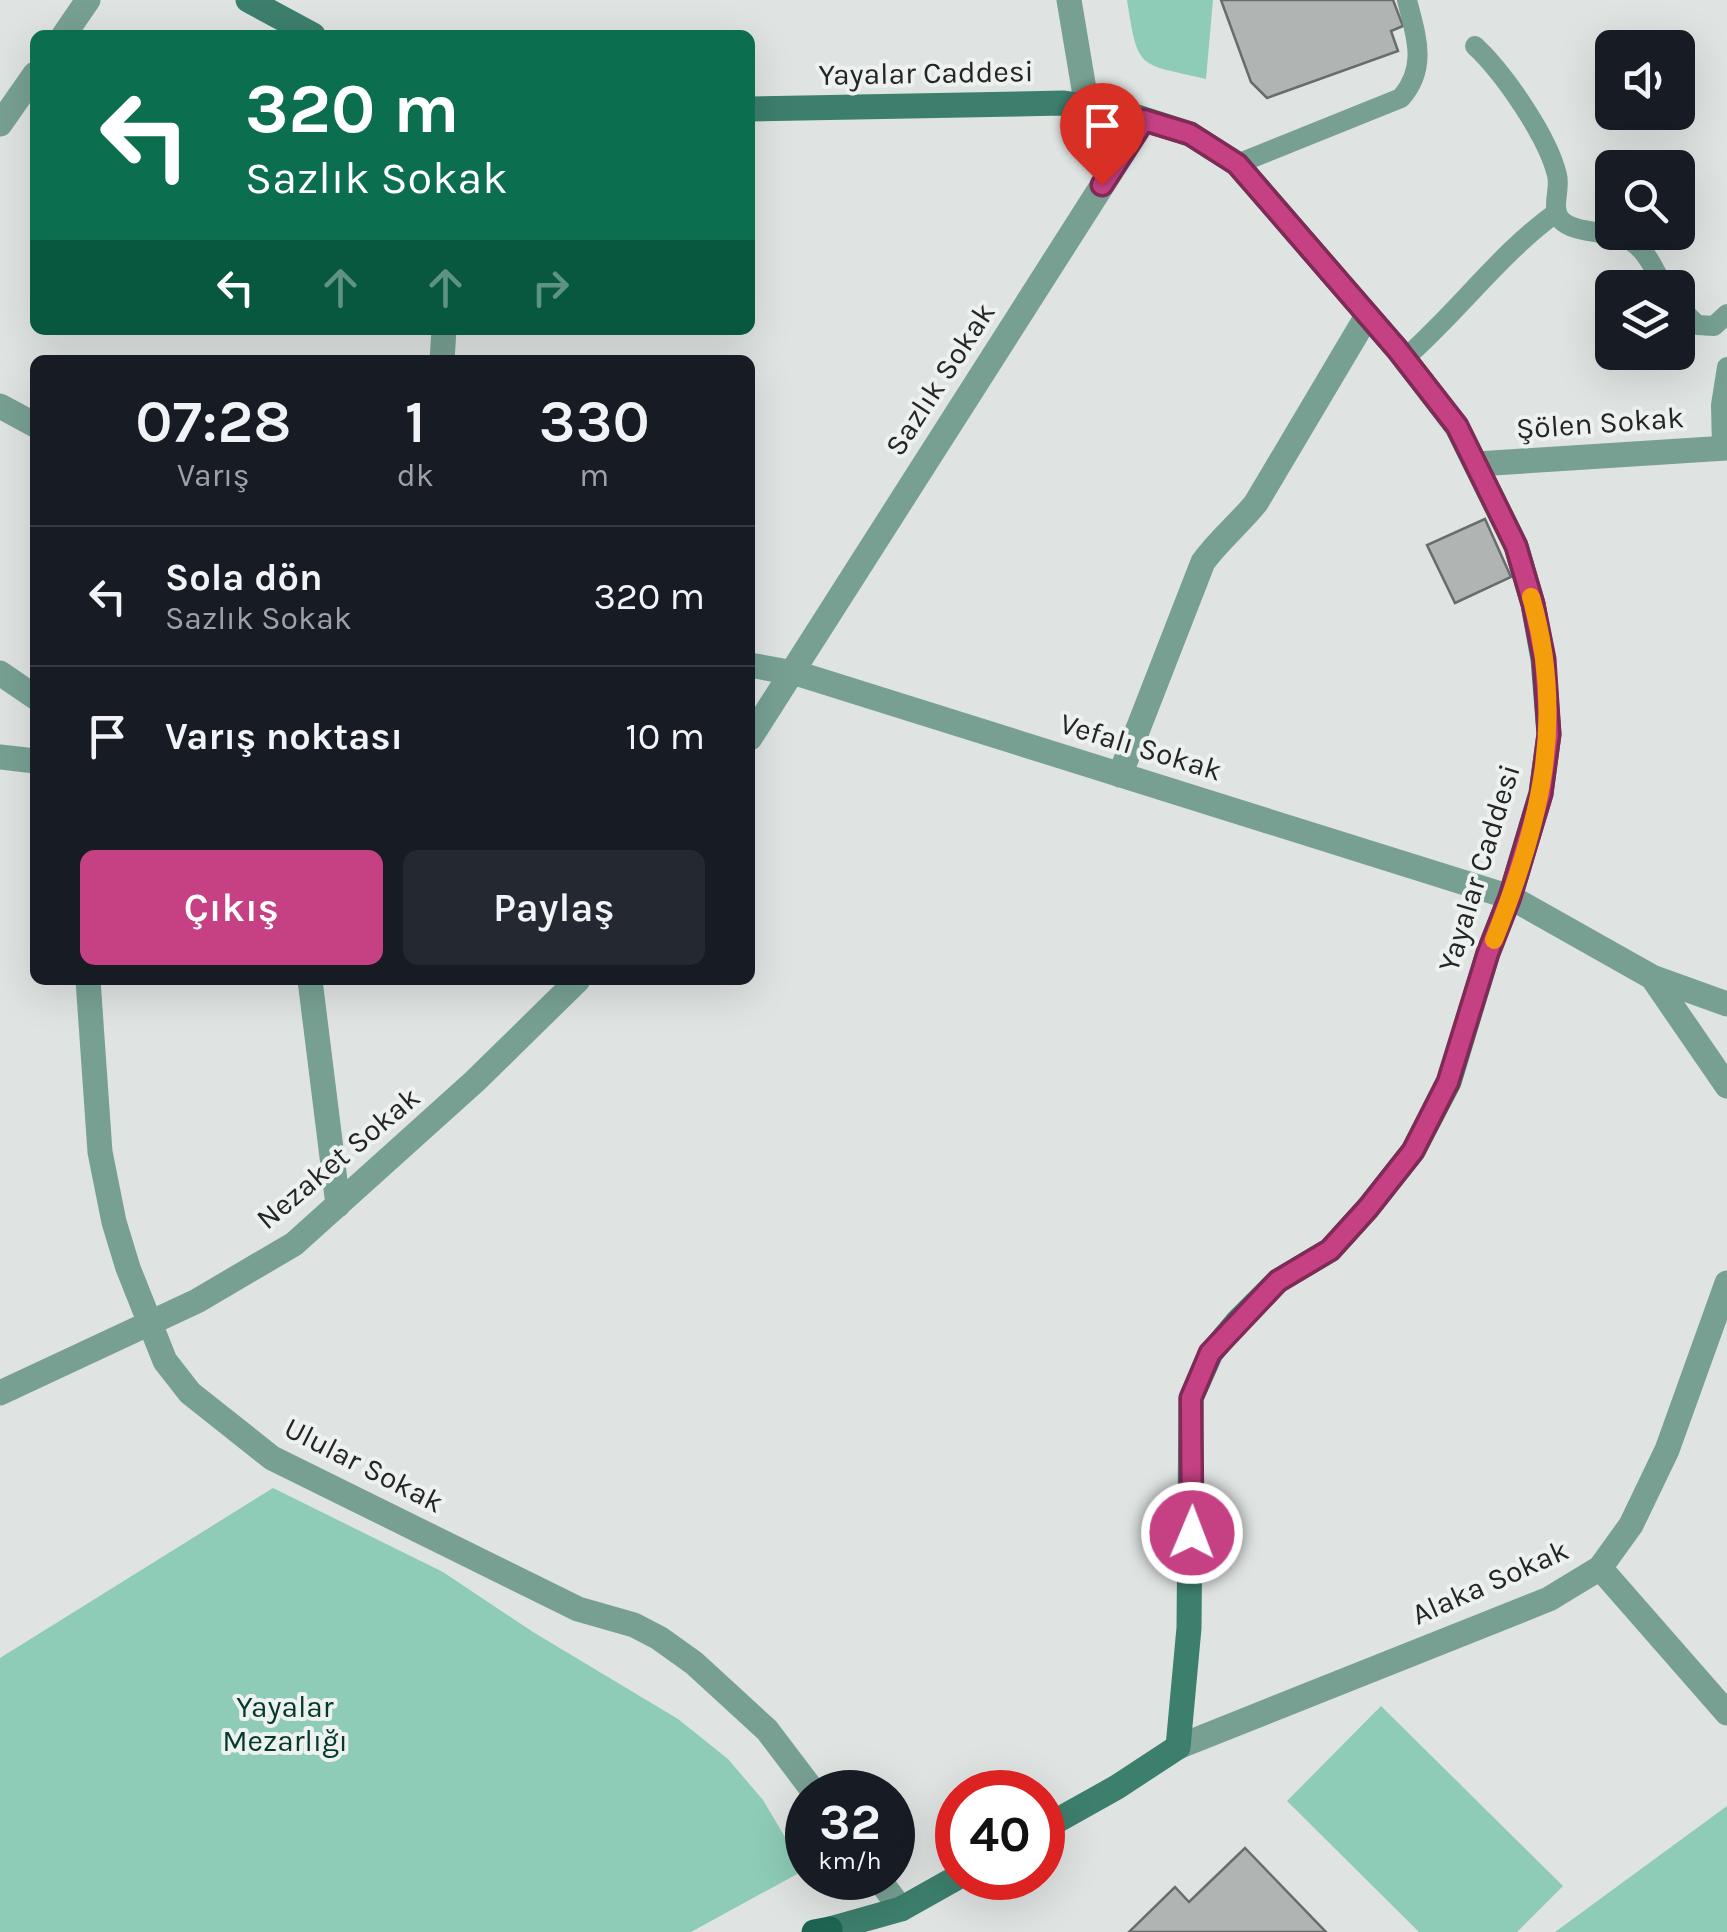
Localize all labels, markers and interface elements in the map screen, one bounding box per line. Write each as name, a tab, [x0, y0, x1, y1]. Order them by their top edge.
map controls	[1595, 30, 1695, 370]
button: sound	[1595, 30, 1695, 130]
street label: Yayalar Caddesi	[818, 53, 1034, 93]
text: 320 m	[245, 68, 459, 150]
icon: left	[80, 70, 210, 200]
pin	[1060, 83, 1145, 186]
icon: arrive	[1075, 98, 1130, 153]
button: search	[1595, 150, 1695, 250]
text: Sazlık Sokak	[245, 152, 508, 204]
icon: left	[208, 260, 263, 315]
icon: ahead	[313, 260, 368, 315]
icon: ahead	[418, 260, 473, 315]
icon: right	[523, 260, 578, 315]
button: layers	[1595, 270, 1695, 370]
street label: Sazlık Sokak	[877, 296, 1003, 462]
text: 07:28	[135, 387, 292, 457]
text: 1	[405, 387, 426, 457]
text: 330	[539, 387, 650, 457]
street label: Şölen Sokak	[1515, 399, 1685, 447]
text: Varış	[177, 457, 250, 494]
text: dk	[397, 457, 434, 494]
text: m	[579, 457, 609, 494]
text: Sola dön	[165, 555, 323, 600]
icon: left	[80, 569, 135, 624]
text: 320 m	[593, 574, 705, 619]
text: Sazlık Sokak	[165, 600, 352, 637]
street label: Vefalı Sokak	[1056, 705, 1226, 789]
icon: arrive	[80, 709, 135, 764]
text: Varış noktası	[165, 714, 403, 759]
text: 10 m	[625, 714, 705, 759]
street label: Yayalar Caddesi	[1430, 760, 1528, 976]
button: Çıkış	[80, 850, 383, 965]
button: Paylaş	[403, 850, 705, 965]
street label: Nezaket Sokak	[249, 1079, 427, 1237]
street label: Ulular Sokak	[278, 1409, 450, 1521]
position arrow	[1140, 1481, 1244, 1585]
street label: Alaka Sokak	[1406, 1531, 1574, 1633]
park label: Yayalar Mezarlığı	[222, 1689, 348, 1759]
speed limit sign: 40	[935, 1770, 1065, 1900]
text: 32	[819, 1793, 881, 1852]
text: km/h	[818, 1846, 882, 1875]

